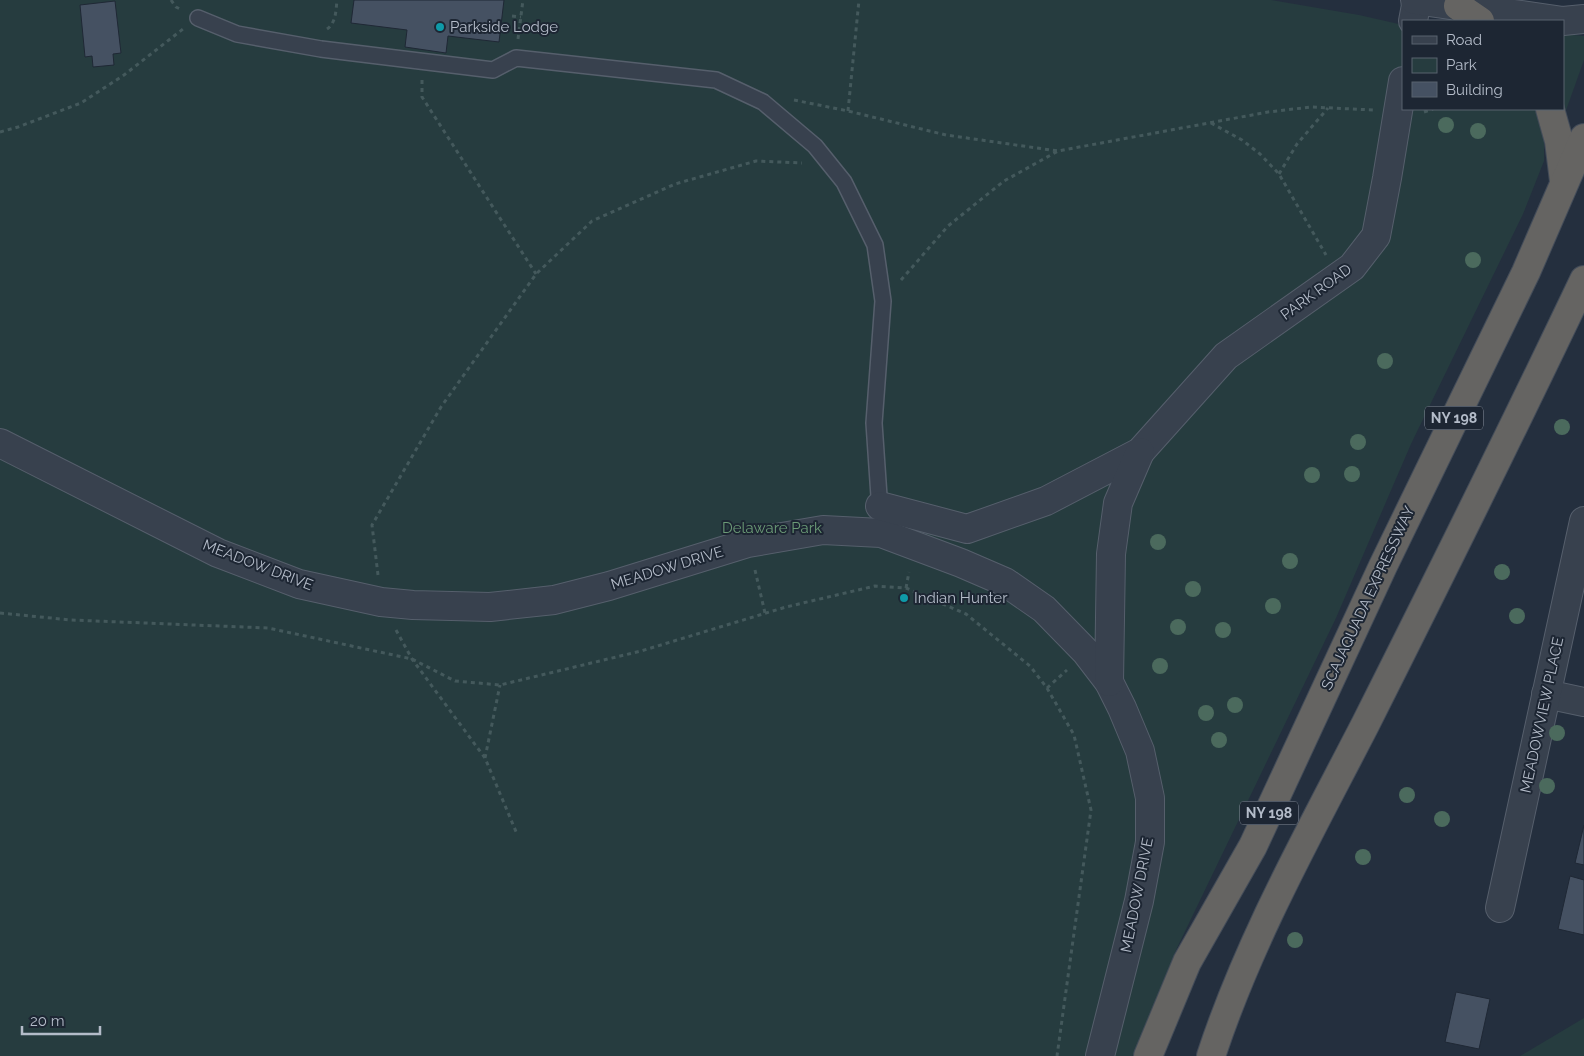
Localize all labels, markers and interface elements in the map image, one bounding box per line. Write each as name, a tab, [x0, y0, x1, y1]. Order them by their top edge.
place label: Parkside Lodge	[450, 18, 558, 36]
legend	[1402, 20, 1564, 110]
marker: Parkside Lodge	[434, 21, 446, 33]
text: Road	[1446, 31, 1482, 49]
text: Park	[1446, 56, 1477, 74]
text: Building	[1446, 81, 1503, 99]
street label: PARK ROAD	[1277, 260, 1355, 324]
road number: NY 198	[1425, 406, 1483, 429]
street label: SCAJAQUADA EXPRESSWAY	[1317, 503, 1419, 693]
park label: Delaware Park	[722, 519, 822, 537]
street label: MEADOW DRIVE	[200, 536, 316, 594]
street label: MEADOW DRIVE	[609, 542, 725, 594]
place label: Indian Hunter	[914, 589, 1008, 607]
marker: Indian Hunter	[898, 592, 910, 604]
street label: MEADOWVIEW PLACE	[1517, 635, 1567, 795]
road number: NY 198	[1240, 801, 1298, 824]
street label: MEADOW DRIVE	[1117, 836, 1157, 954]
scale bar	[22, 1004, 100, 1036]
text: 20 m	[30, 1012, 65, 1030]

